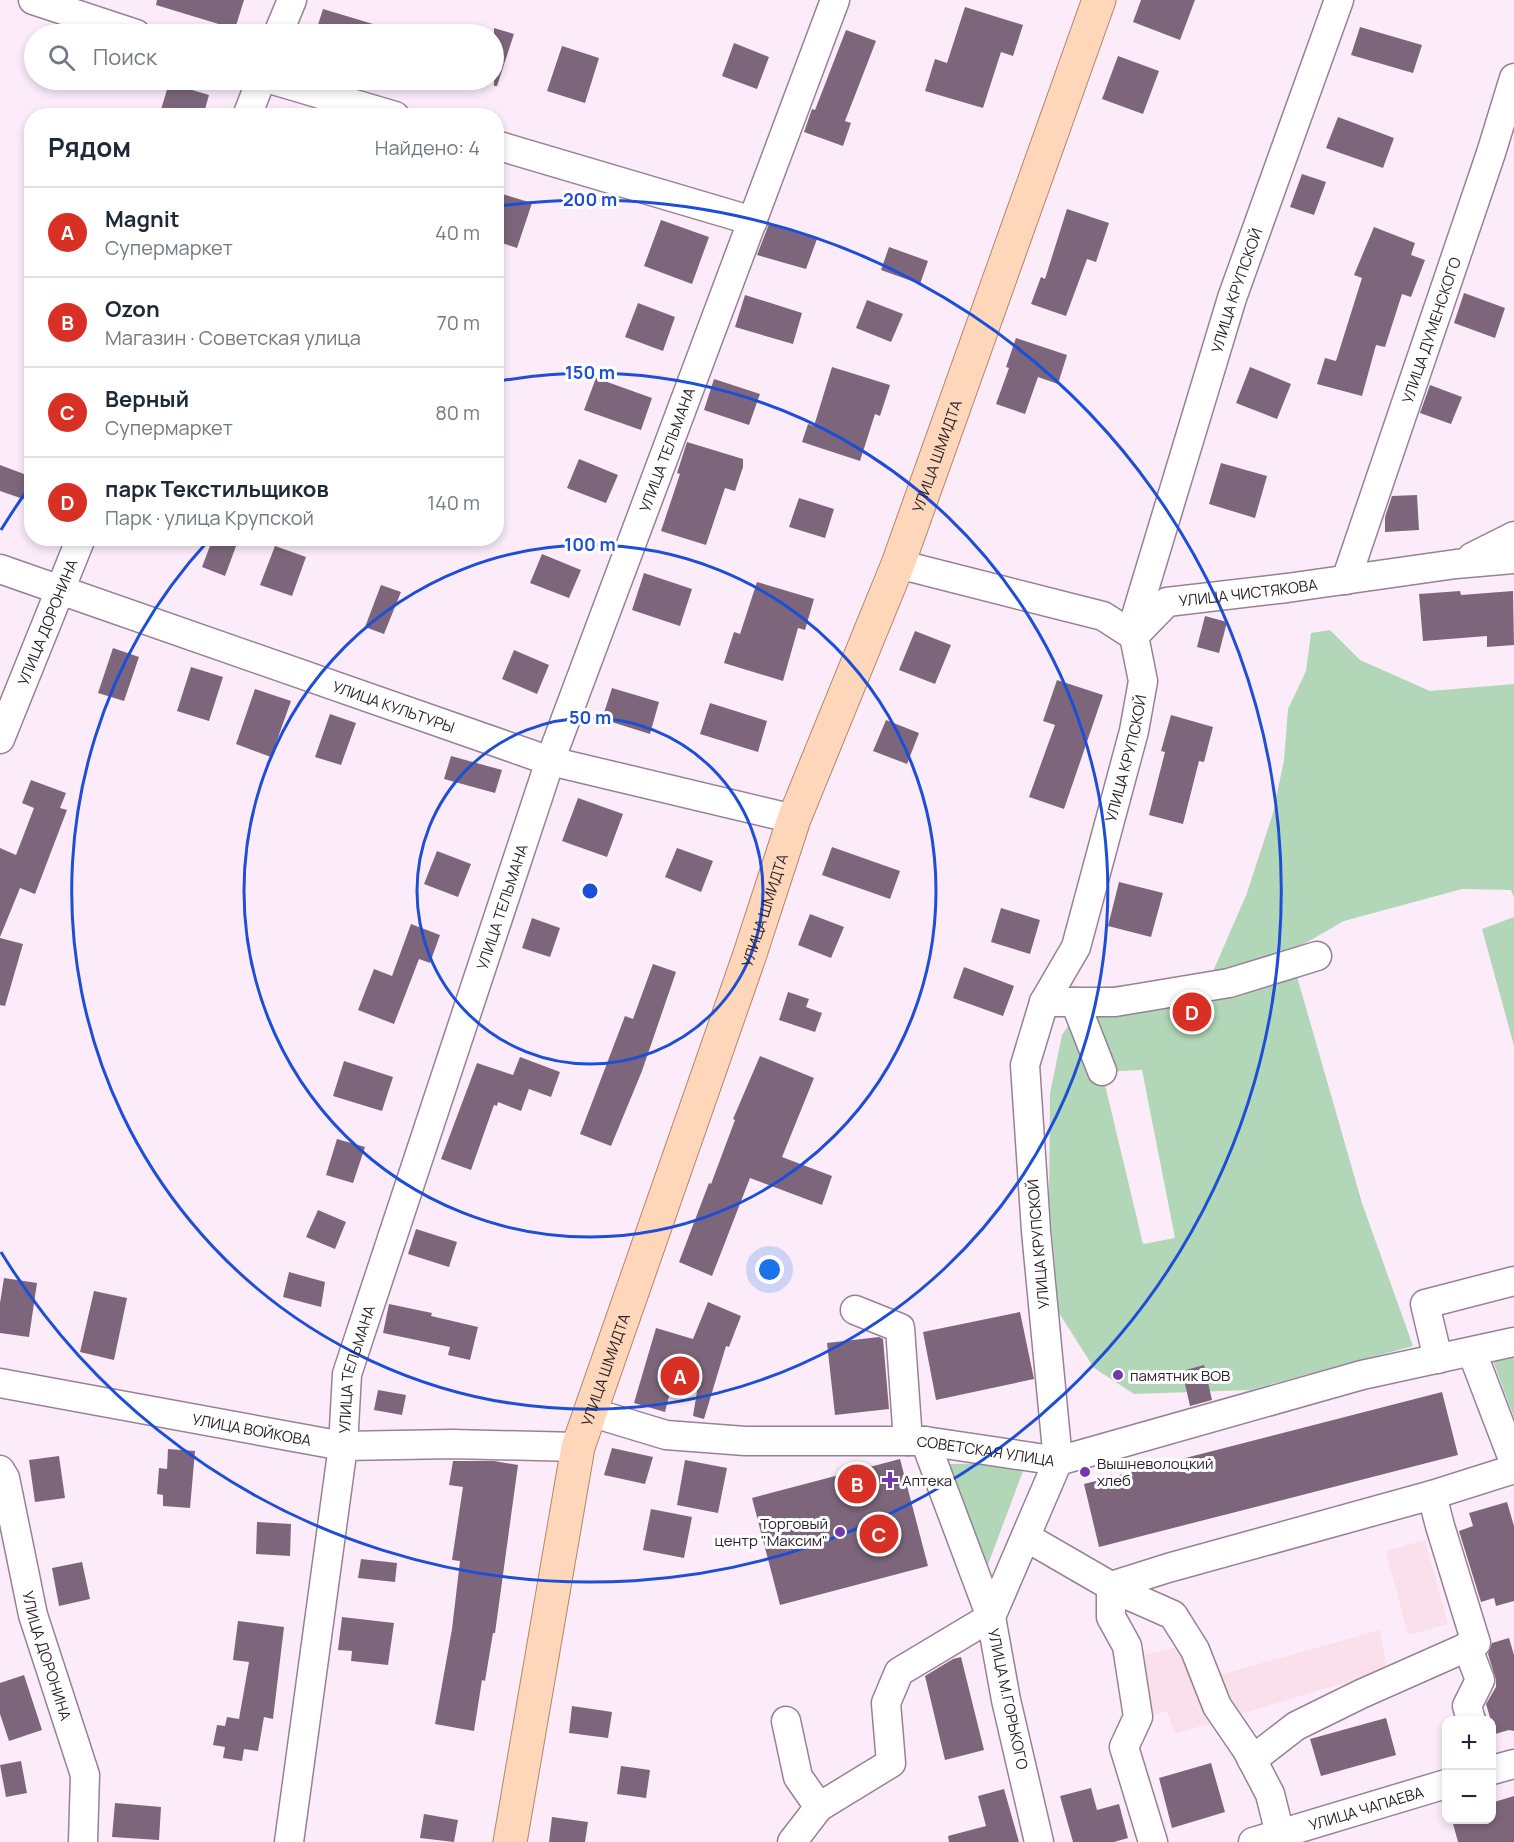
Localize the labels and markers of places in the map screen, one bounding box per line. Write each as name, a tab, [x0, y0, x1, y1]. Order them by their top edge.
centre of rings	[580, 881, 600, 901]
pin: D	[1172, 990, 1212, 1034]
pin: A	[660, 1354, 700, 1398]
place label: памятник ВОВ	[1130, 1365, 1230, 1386]
marker: памятник ВОВ	[1111, 1368, 1125, 1382]
place label: Вышневолоцкий хлеб	[1097, 1453, 1213, 1491]
pin: B	[838, 1462, 876, 1506]
marker: Вышневолоцкий хлеб	[1078, 1465, 1092, 1479]
place label: Аптека	[902, 1470, 952, 1491]
marker: Аптека	[883, 1473, 897, 1487]
pin: C	[860, 1512, 898, 1556]
place label: Торговый центр "Максим"	[714, 1513, 828, 1551]
marker: Торговый центр "Максим"	[833, 1525, 847, 1539]

